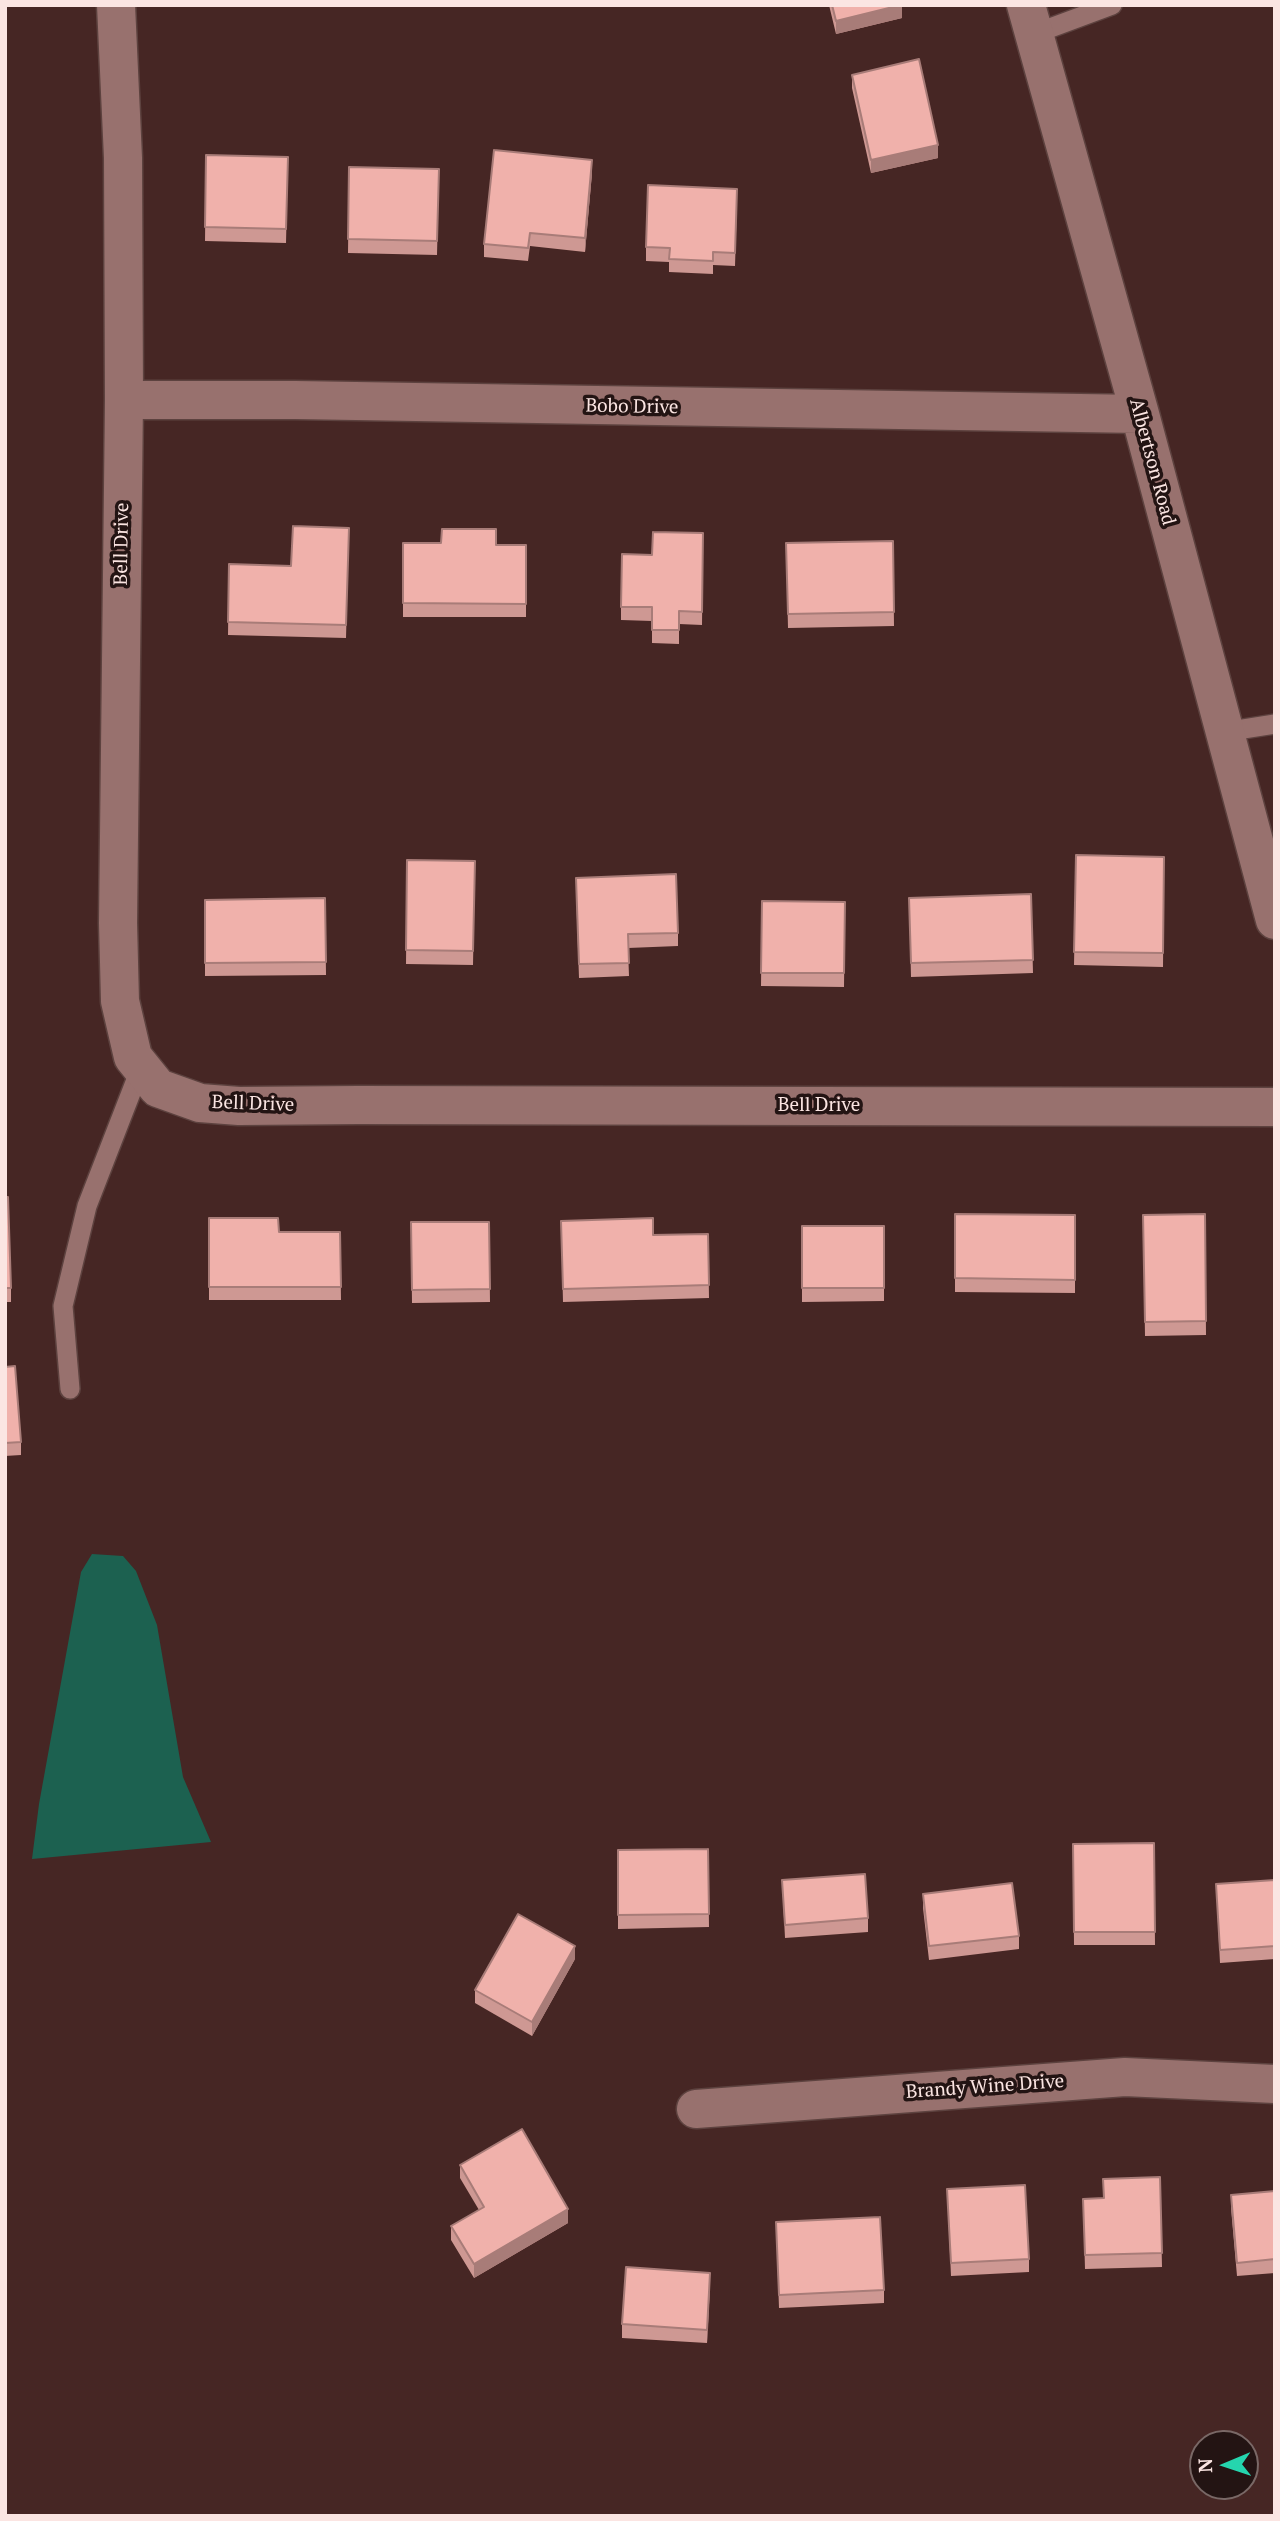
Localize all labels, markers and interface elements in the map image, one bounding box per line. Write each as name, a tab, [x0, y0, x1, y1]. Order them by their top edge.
street label: Bobo Drive	[585, 395, 679, 419]
street label: Albertson Road	[1124, 396, 1180, 528]
street label: Bell Drive	[110, 503, 134, 585]
street label: Bell Drive	[211, 1091, 295, 1117]
street label: Bell Drive	[778, 1095, 860, 1117]
street label: Brandy Wine Drive	[905, 2070, 1065, 2104]
north arrow	[1189, 2430, 1259, 2500]
text: N	[1192, 2458, 1217, 2473]

